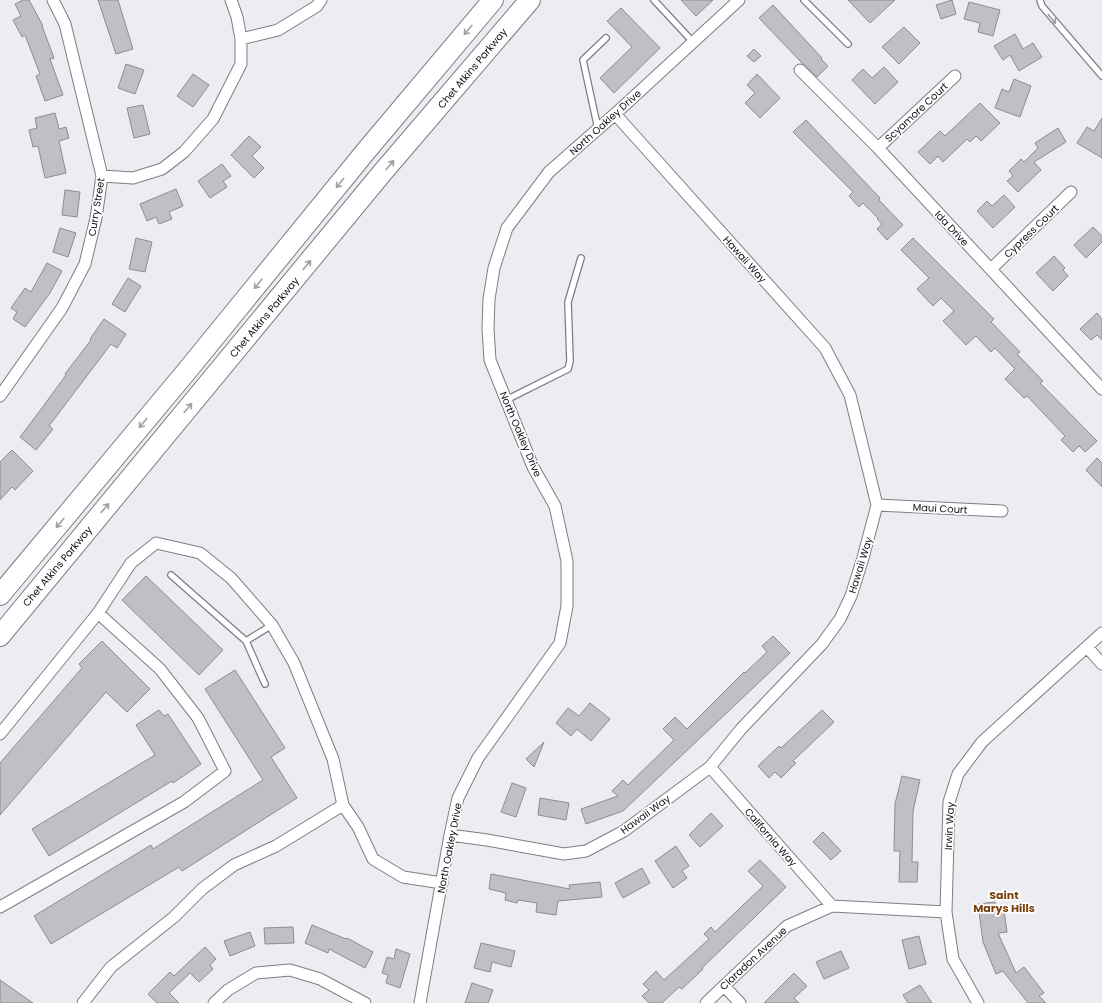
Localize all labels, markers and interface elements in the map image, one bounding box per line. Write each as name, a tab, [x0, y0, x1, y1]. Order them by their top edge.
one-way arrow	[1048, 13, 1057, 24]
one-way arrow	[463, 24, 472, 35]
street label: Chet Atkins Parkway	[434, 25, 511, 112]
street label: Scyamore Court	[881, 79, 952, 146]
street label: North Oakley Drive	[566, 86, 644, 159]
one-way arrow	[385, 159, 394, 170]
street label: Curry Street	[84, 176, 109, 237]
one-way arrow	[335, 178, 344, 189]
street label: Cypress Court	[1001, 201, 1062, 261]
street label: Ida Drive	[931, 207, 972, 249]
street label: Hawaii Way	[720, 233, 770, 286]
one-way arrow	[302, 259, 311, 270]
street label: Chet Atkins Parkway	[226, 274, 303, 361]
one-way arrow	[253, 279, 262, 290]
street label: North Oakley Drive	[496, 389, 545, 479]
one-way arrow	[184, 403, 192, 414]
one-way arrow	[139, 418, 148, 429]
street label: Maui Court	[912, 500, 968, 517]
one-way arrow	[101, 503, 110, 514]
one-way arrow	[55, 518, 64, 528]
street label: Chet Atkins Parkway	[19, 523, 96, 610]
street label: Hawaii Way	[845, 535, 876, 595]
street label: Hawaii Way	[617, 791, 674, 838]
street label: Irwin Way	[941, 801, 958, 850]
street label: North Oakley Drive	[433, 802, 466, 895]
street label: California Way	[741, 805, 801, 870]
district label: Saint Marys Hills	[973, 887, 1035, 916]
street label: Claradon Avenue	[716, 923, 790, 994]

